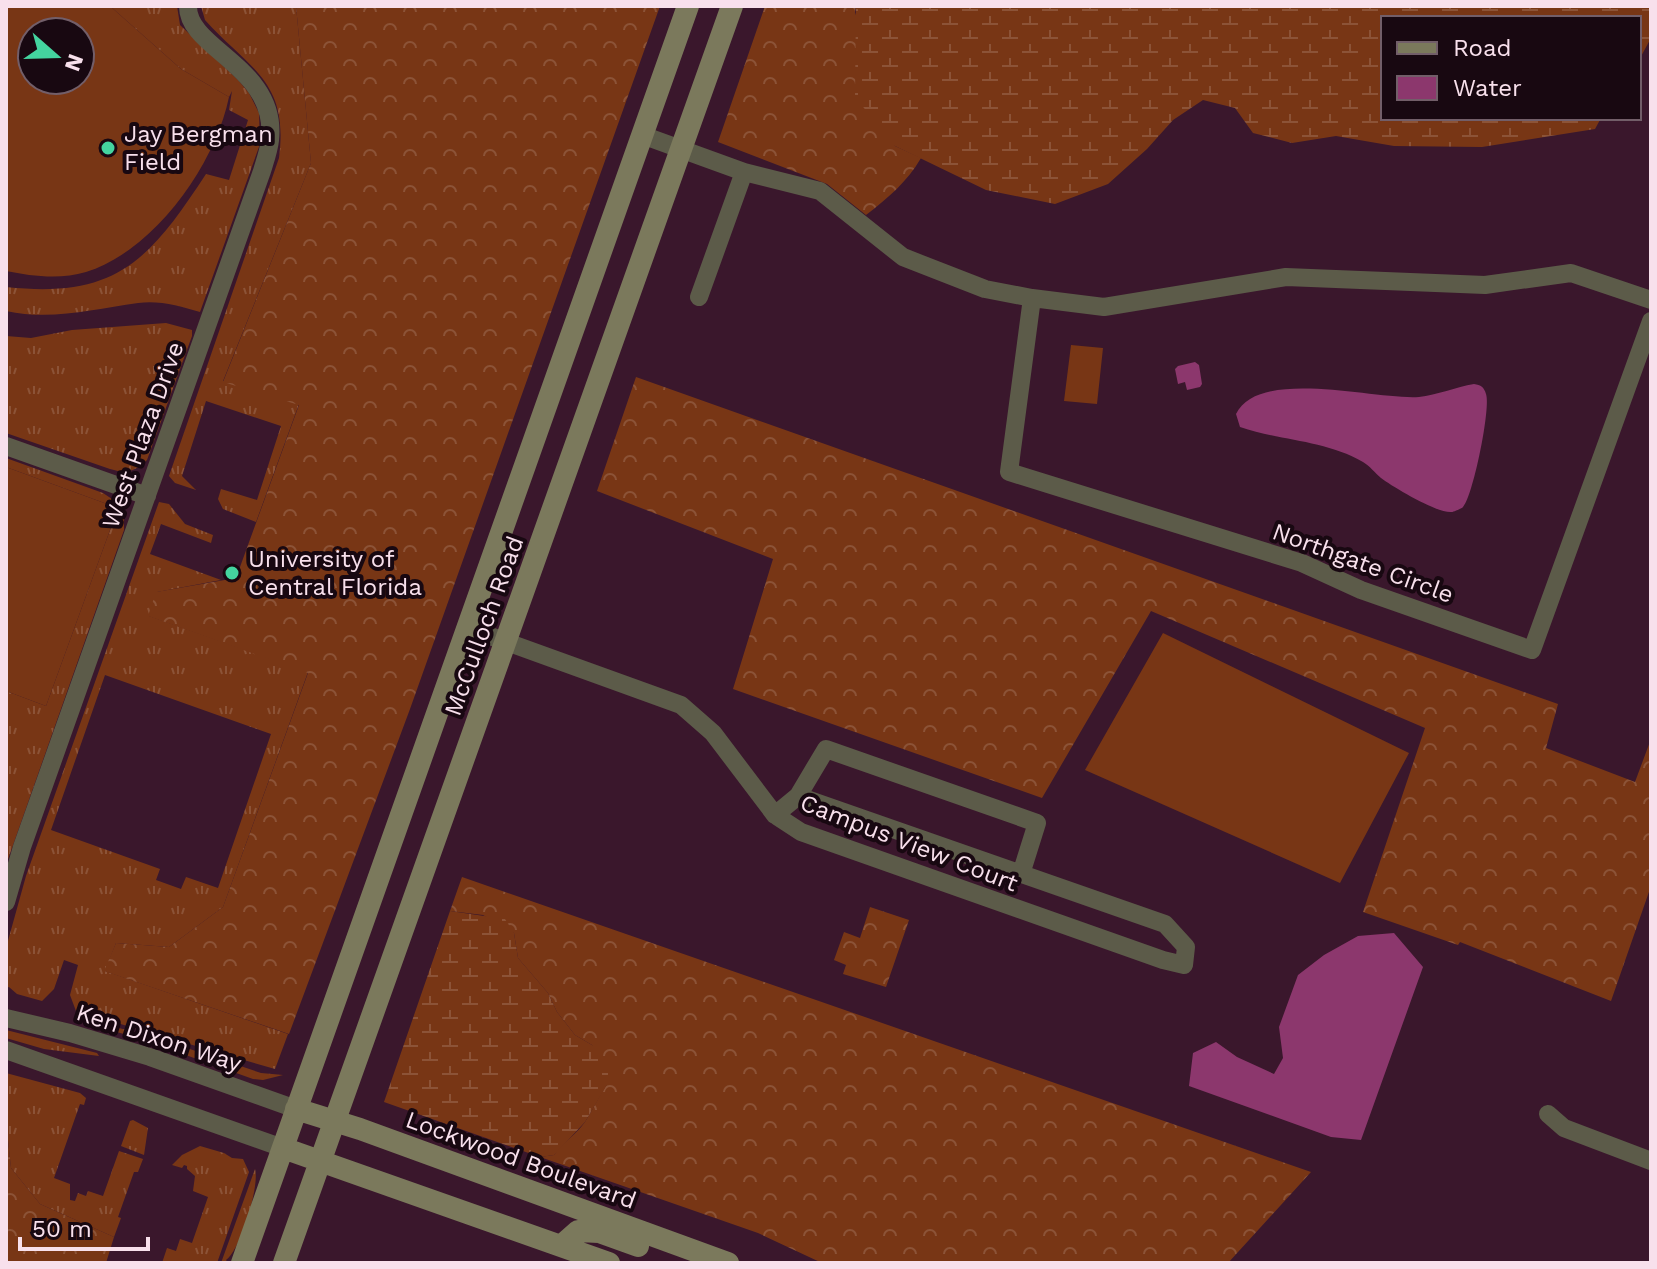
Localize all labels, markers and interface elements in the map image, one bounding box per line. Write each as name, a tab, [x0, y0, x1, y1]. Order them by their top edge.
north arrow	[16, 16, 96, 96]
legend	[1381, 16, 1641, 120]
text: Road	[1453, 34, 1512, 62]
text: N	[60, 51, 89, 75]
text: Water	[1453, 74, 1522, 102]
place label: Jay Bergman Field	[124, 120, 273, 176]
marker: Jay Bergman Field	[99, 139, 117, 157]
street label: West Plaza Drive	[96, 338, 190, 532]
street label: Northgate Circle	[1269, 517, 1457, 609]
street label: McCulloch Road	[439, 532, 529, 720]
place label: University of Central Florida	[248, 545, 422, 601]
marker: University of Central Florida	[223, 564, 241, 582]
street label: Campus View Court	[796, 789, 1022, 897]
street label: Ken Dixon Way	[73, 998, 246, 1078]
street label: Lockwood Boulevard	[402, 1105, 640, 1215]
scale bar	[20, 1201, 148, 1251]
text: 50 m	[32, 1215, 92, 1243]

